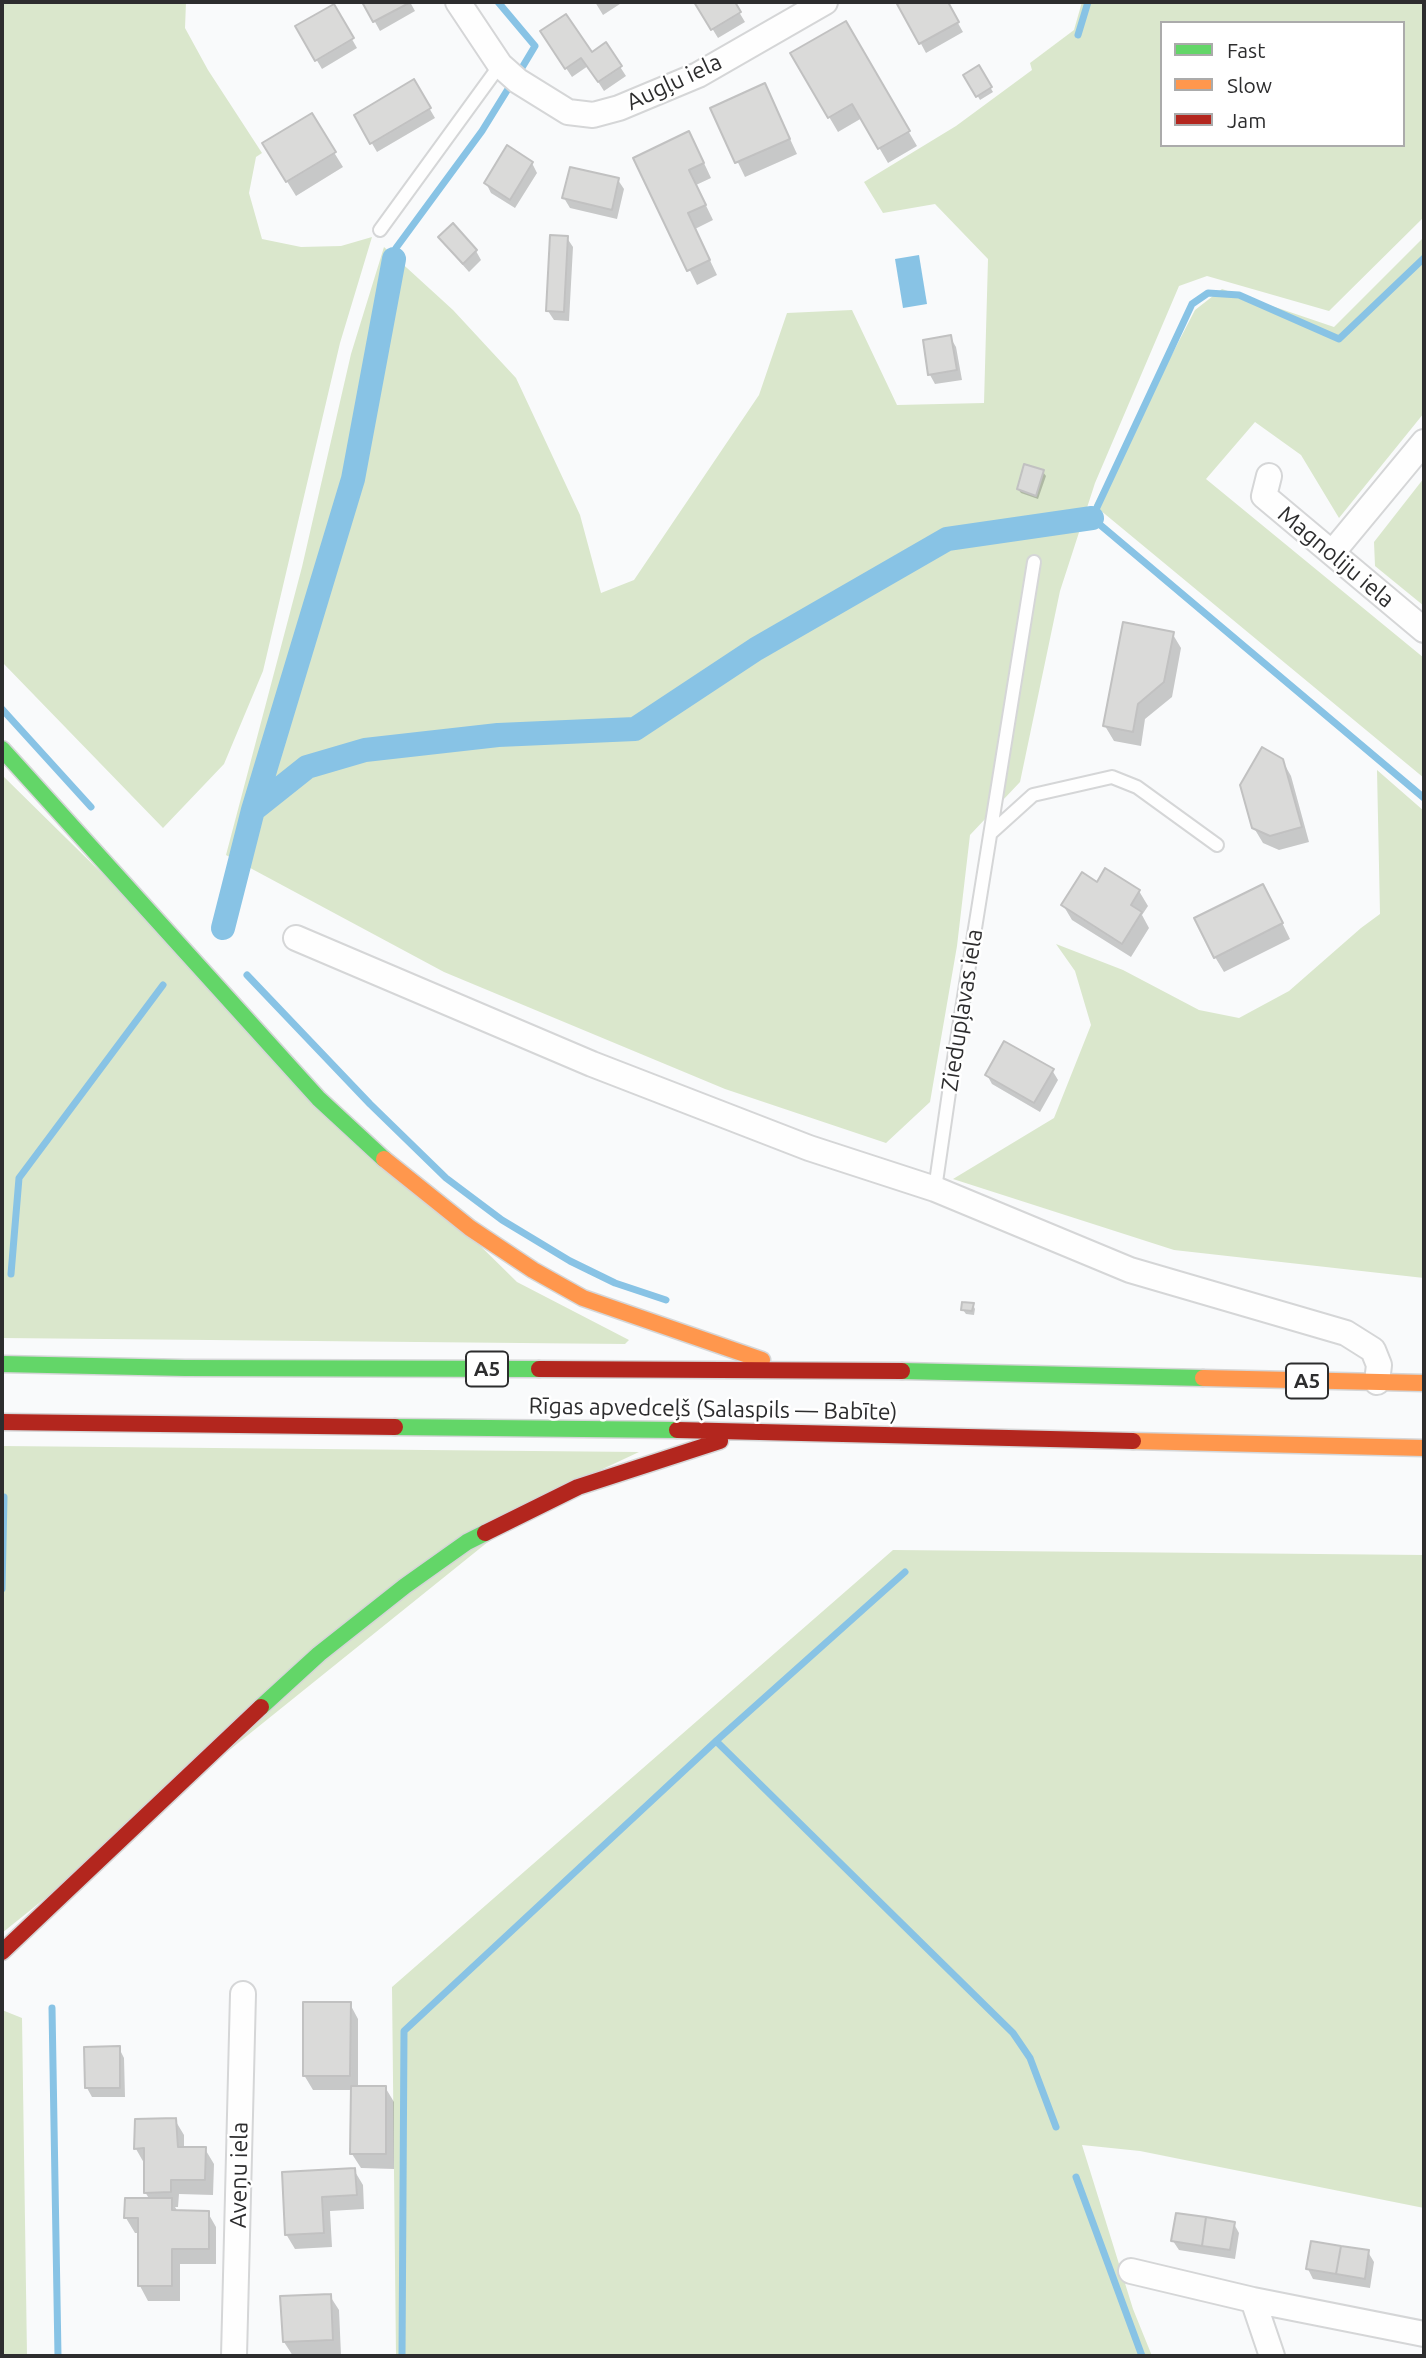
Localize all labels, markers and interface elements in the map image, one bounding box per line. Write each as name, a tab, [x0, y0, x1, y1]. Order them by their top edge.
legend	[1160, 21, 1405, 147]
text: Fast	[1227, 38, 1265, 62]
street label: Augļu iela	[622, 48, 726, 116]
text: Slow	[1227, 73, 1272, 97]
text: Jam	[1227, 108, 1266, 132]
street label: Magnoliju iela	[1272, 500, 1400, 614]
street label: Ziedupļavas iela	[936, 927, 988, 1093]
road number: A5	[466, 1352, 508, 1386]
road number: A5	[1286, 1364, 1328, 1398]
street label: Rīgas apvedceļš (Salaspils — Babīte)	[528, 1392, 898, 1426]
street label: Aveņu iela	[224, 2122, 254, 2228]

